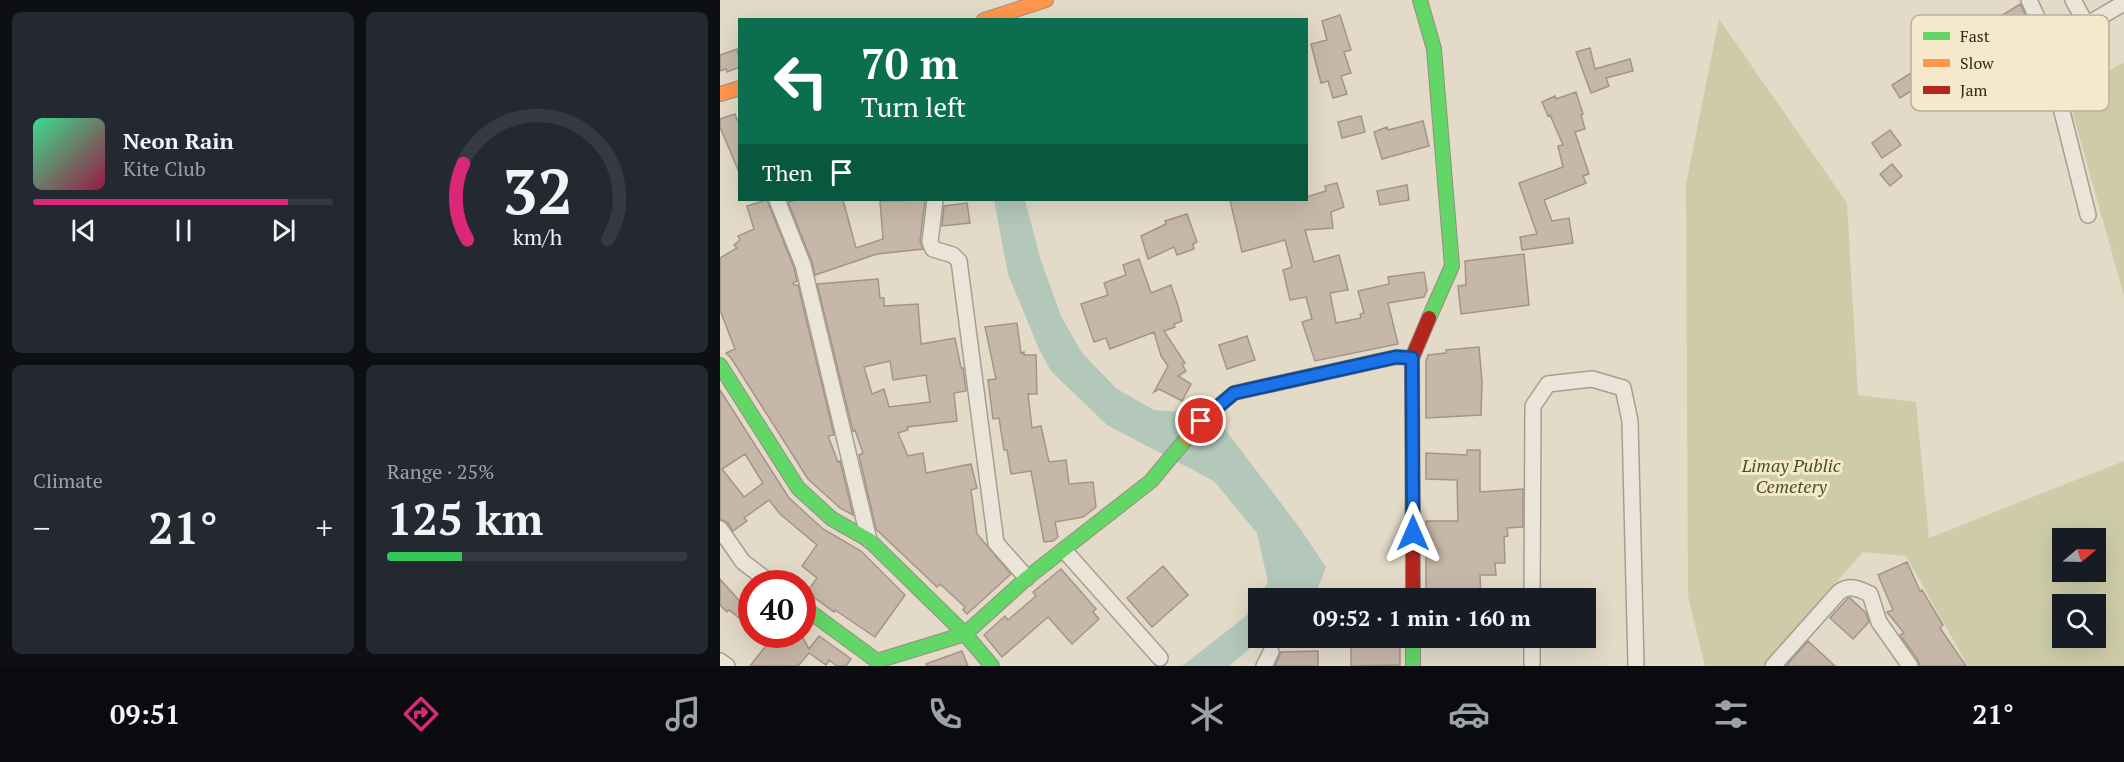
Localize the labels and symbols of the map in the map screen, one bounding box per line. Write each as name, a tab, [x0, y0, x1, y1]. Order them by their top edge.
legend	[1911, 15, 2109, 111]
text: Fast	[1960, 25, 1990, 47]
text: Slow	[1960, 52, 1994, 74]
text: Jam	[1960, 79, 1988, 101]
pin	[1175, 395, 1226, 446]
park label: Limay Public Cemetery	[1741, 453, 1841, 498]
position arrow	[1381, 501, 1445, 565]
north arrow	[2052, 528, 2106, 582]
speed limit sign: 40	[738, 570, 816, 648]

